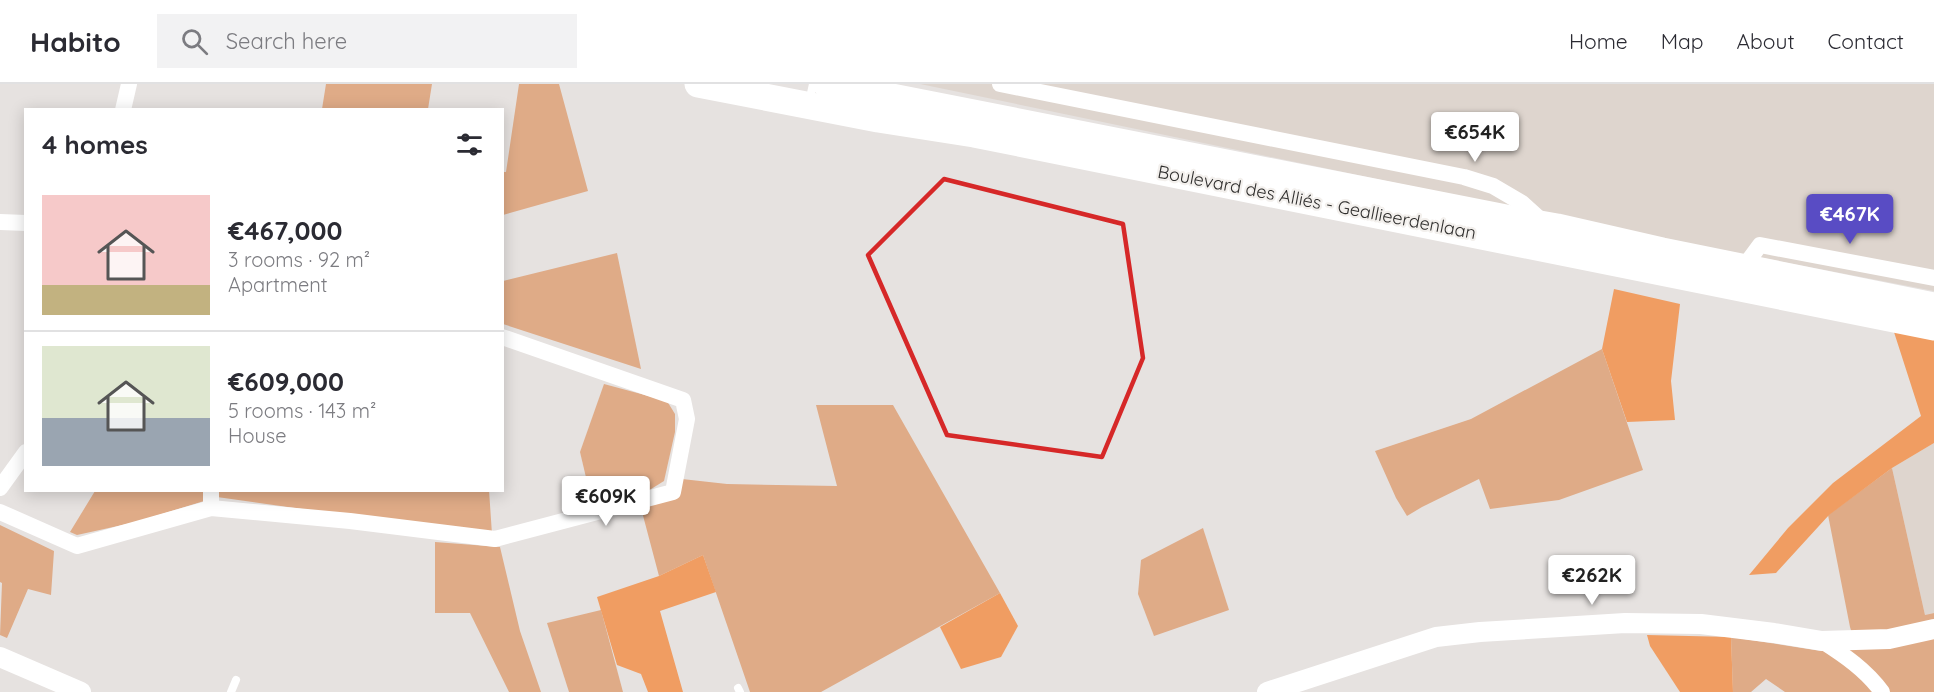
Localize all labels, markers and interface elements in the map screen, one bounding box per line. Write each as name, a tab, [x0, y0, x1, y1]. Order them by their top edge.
search box	[157, 14, 577, 68]
text: Habito	[30, 24, 121, 59]
icon: search	[178, 25, 211, 58]
text: Search here	[226, 27, 347, 55]
text: Home	[1569, 28, 1628, 54]
text: Map	[1661, 28, 1704, 54]
text: About	[1737, 28, 1795, 54]
text: Contact	[1828, 28, 1904, 54]
pin: €654K	[1433, 112, 1517, 163]
text: €654K	[1445, 119, 1505, 144]
text: 4 homes	[42, 128, 148, 161]
icon: filters	[453, 128, 486, 161]
street label: Boulevard des Alliés - Geallieerdenlaan	[1156, 160, 1478, 244]
pin: €467K	[1808, 194, 1892, 245]
text: €467K	[1820, 201, 1880, 226]
text: €467,000	[228, 214, 343, 247]
icon: home	[90, 219, 162, 291]
text: 3 rooms · 92 m²	[228, 247, 370, 272]
text: Apartment	[228, 272, 328, 297]
text: €609,000	[228, 365, 344, 398]
icon: home	[90, 370, 162, 442]
text: 5 rooms · 143 m²	[228, 398, 376, 423]
text: House	[228, 423, 287, 448]
pin: €609K	[564, 476, 648, 527]
text: €609K	[576, 483, 636, 508]
pin: €262K	[1550, 555, 1634, 606]
text: €262K	[1562, 562, 1622, 587]

